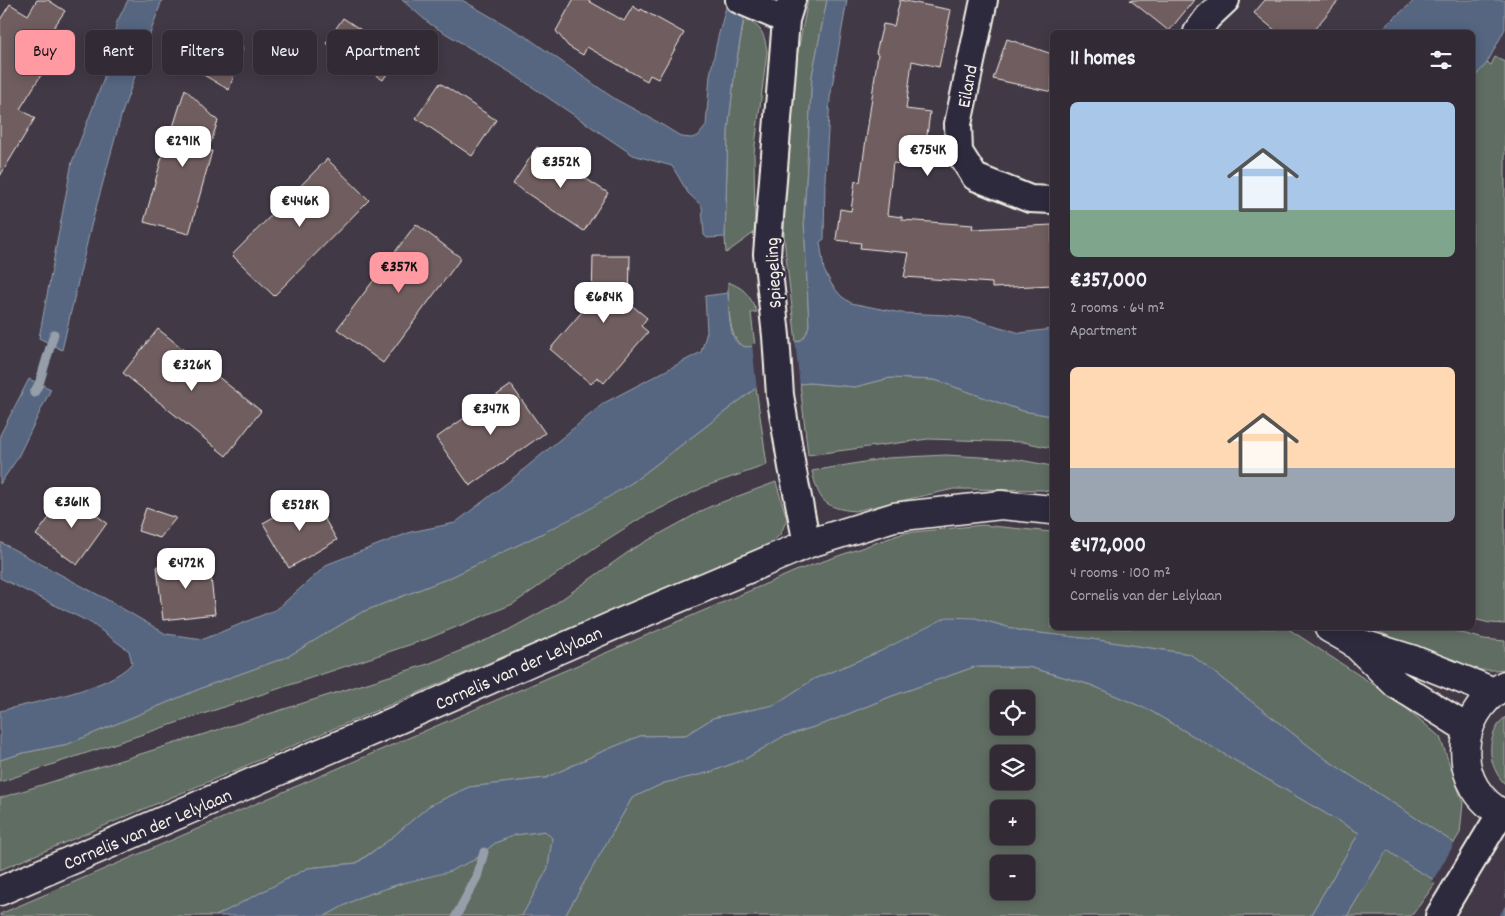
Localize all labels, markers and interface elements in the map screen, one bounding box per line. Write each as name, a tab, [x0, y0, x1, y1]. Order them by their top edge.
chip: Buy	[15, 30, 75, 75]
chip: Rent	[85, 30, 152, 75]
chip: Filters	[162, 30, 243, 75]
chip: New	[253, 30, 317, 75]
chip: Apartment	[327, 30, 438, 75]
text: 11 homes	[1070, 45, 1135, 75]
icon: filters	[1427, 46, 1455, 74]
street label: Eiland	[952, 63, 987, 110]
pin: €291K	[148, 126, 218, 168]
text: €291K	[166, 130, 200, 153]
pin: €754K	[893, 134, 963, 177]
icon: home	[1218, 135, 1308, 225]
text: €754K	[910, 139, 946, 162]
pin: €352K	[526, 146, 596, 189]
text: €352K	[542, 151, 580, 174]
pin: €446K	[265, 186, 335, 228]
text: €446K	[281, 190, 319, 213]
street label: Spiegeling	[760, 237, 791, 309]
pin: €357K	[364, 252, 434, 294]
text: €357K	[381, 256, 417, 279]
text: €357,000	[1070, 267, 1147, 297]
pin: €684K	[569, 282, 639, 324]
text: €684K	[585, 286, 623, 309]
text: 2 rooms · 64 m²	[1070, 297, 1165, 320]
text: Apartment	[1070, 320, 1137, 343]
pin: €326K	[157, 350, 227, 392]
text: €326K	[173, 354, 211, 377]
pin: €347K	[456, 394, 526, 436]
text: €347K	[473, 398, 509, 421]
icon: home	[1218, 400, 1308, 490]
pin: €361K	[37, 486, 107, 529]
pin: €528K	[265, 490, 335, 532]
text: €361K	[55, 491, 89, 514]
text: €528K	[281, 494, 319, 517]
text: €472,000	[1070, 532, 1146, 562]
pin: €472K	[151, 548, 221, 590]
text: €472K	[168, 552, 204, 575]
text: 4 rooms · 100 m²	[1070, 562, 1171, 585]
text: Cornelis van der Lelylaan	[1070, 585, 1222, 608]
street label: Cornelis van der Lelylaan	[431, 621, 607, 719]
map controls	[990, 690, 1035, 900]
button: locate	[990, 690, 1035, 735]
button: layers	[990, 745, 1035, 790]
street label: Cornelis van der Lelylaan	[60, 784, 237, 879]
button: +	[990, 800, 1035, 845]
button: −	[990, 855, 1035, 900]

